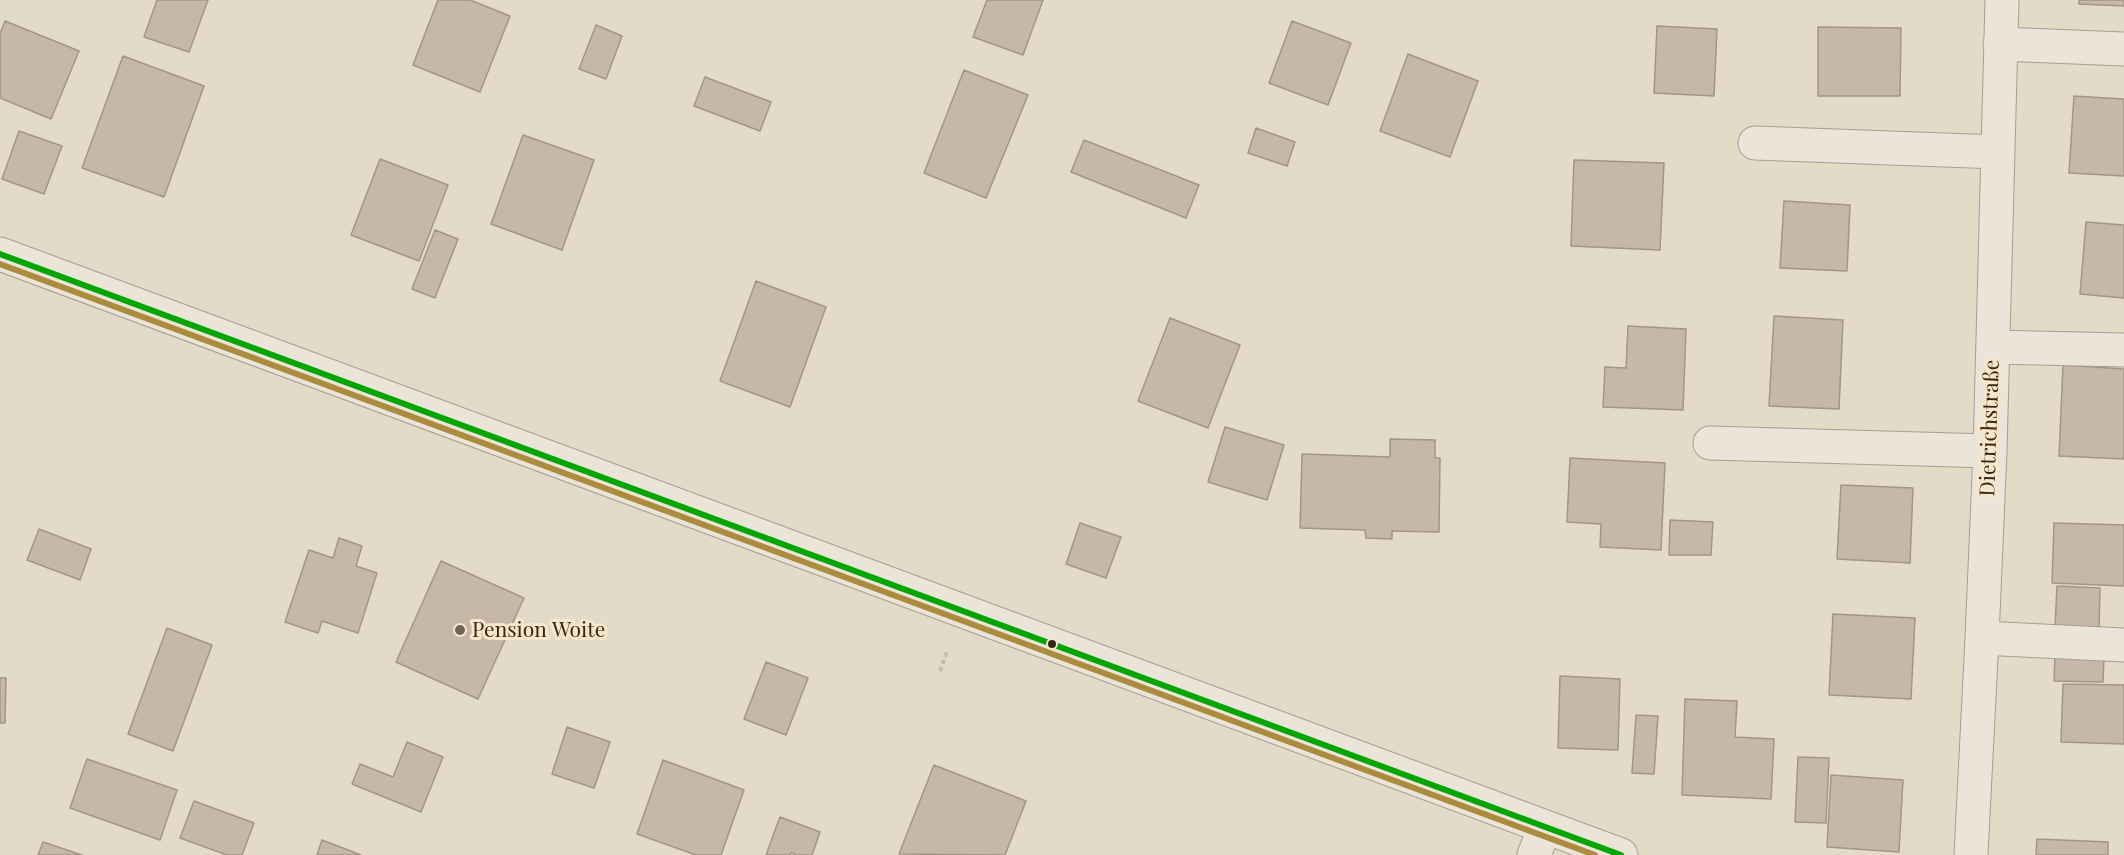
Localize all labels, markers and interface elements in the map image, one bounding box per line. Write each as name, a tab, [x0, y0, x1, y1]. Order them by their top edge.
street label: Dietrichstraße	[1975, 359, 2005, 497]
place label: Pension Woite	[472, 617, 605, 643]
marker: Pension Woite	[453, 623, 467, 637]
unlabelled marker	[1046, 638, 1058, 650]

